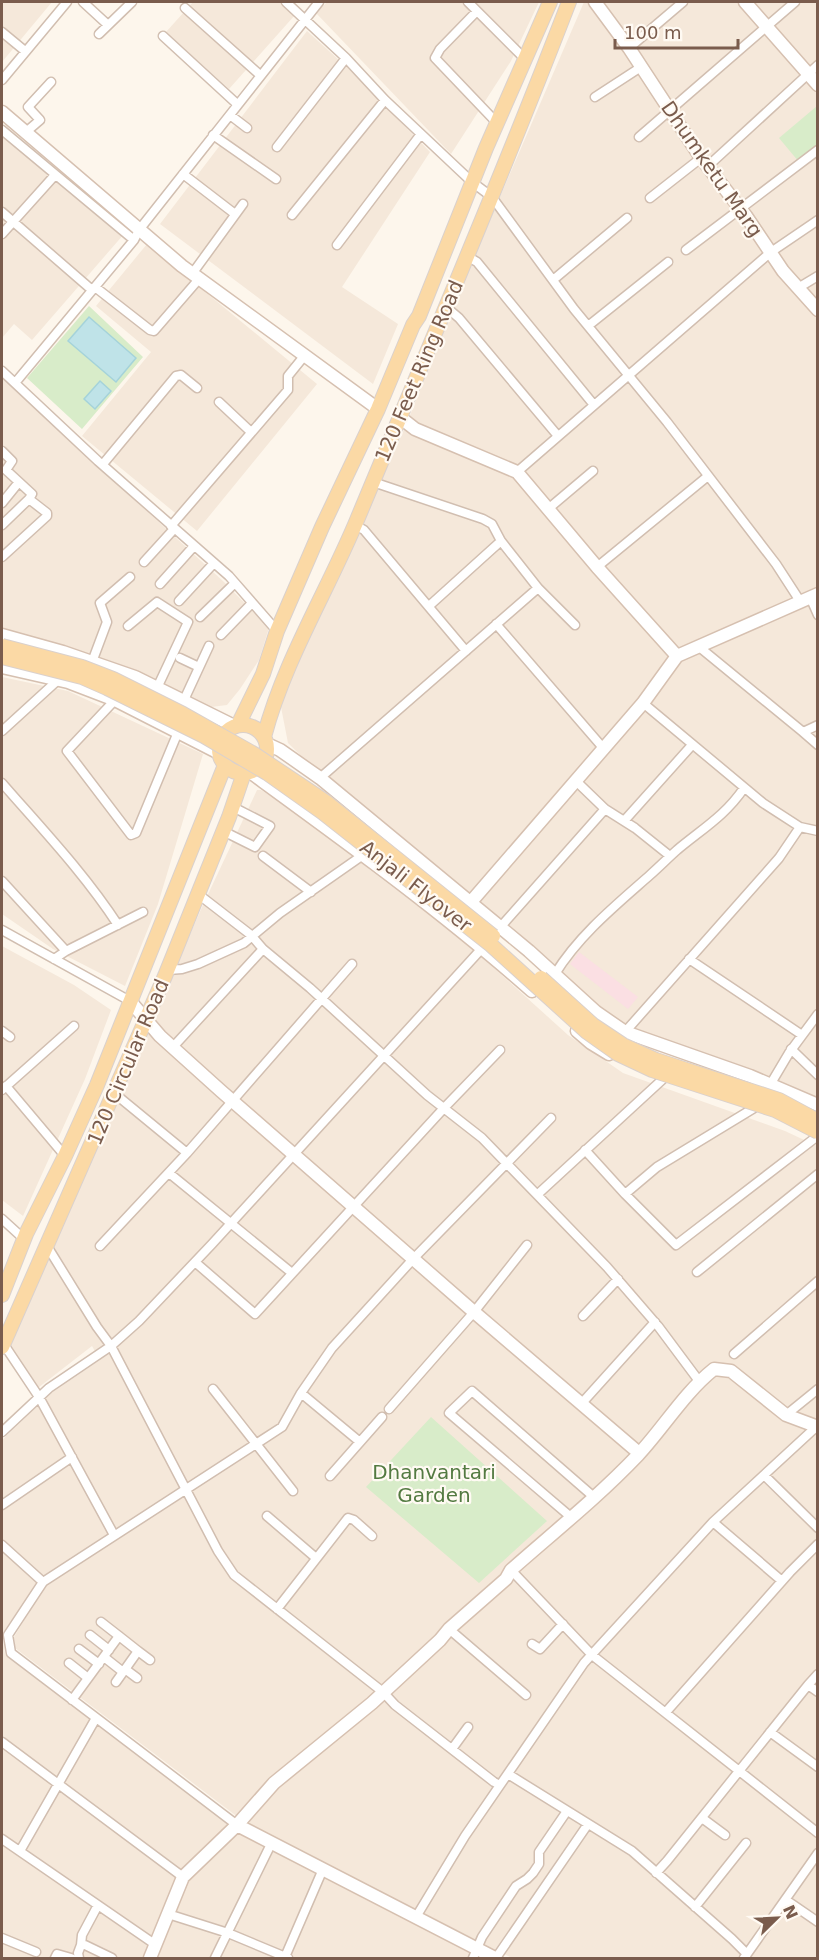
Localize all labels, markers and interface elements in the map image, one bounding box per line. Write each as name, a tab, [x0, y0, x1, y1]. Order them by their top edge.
scale bar	[615, 12, 738, 50]
text: 100 m	[624, 22, 682, 43]
street label: Dhumketu Marg	[656, 96, 768, 242]
street label: 120 Feet Ring Road	[370, 277, 468, 465]
street label: Anjali Flyover	[355, 835, 477, 938]
street label: 120 Circular Road	[82, 975, 174, 1149]
park label: Dhanvantari Garden	[372, 1460, 496, 1507]
north arrow	[747, 1888, 807, 1948]
text: N	[779, 1902, 802, 1922]

